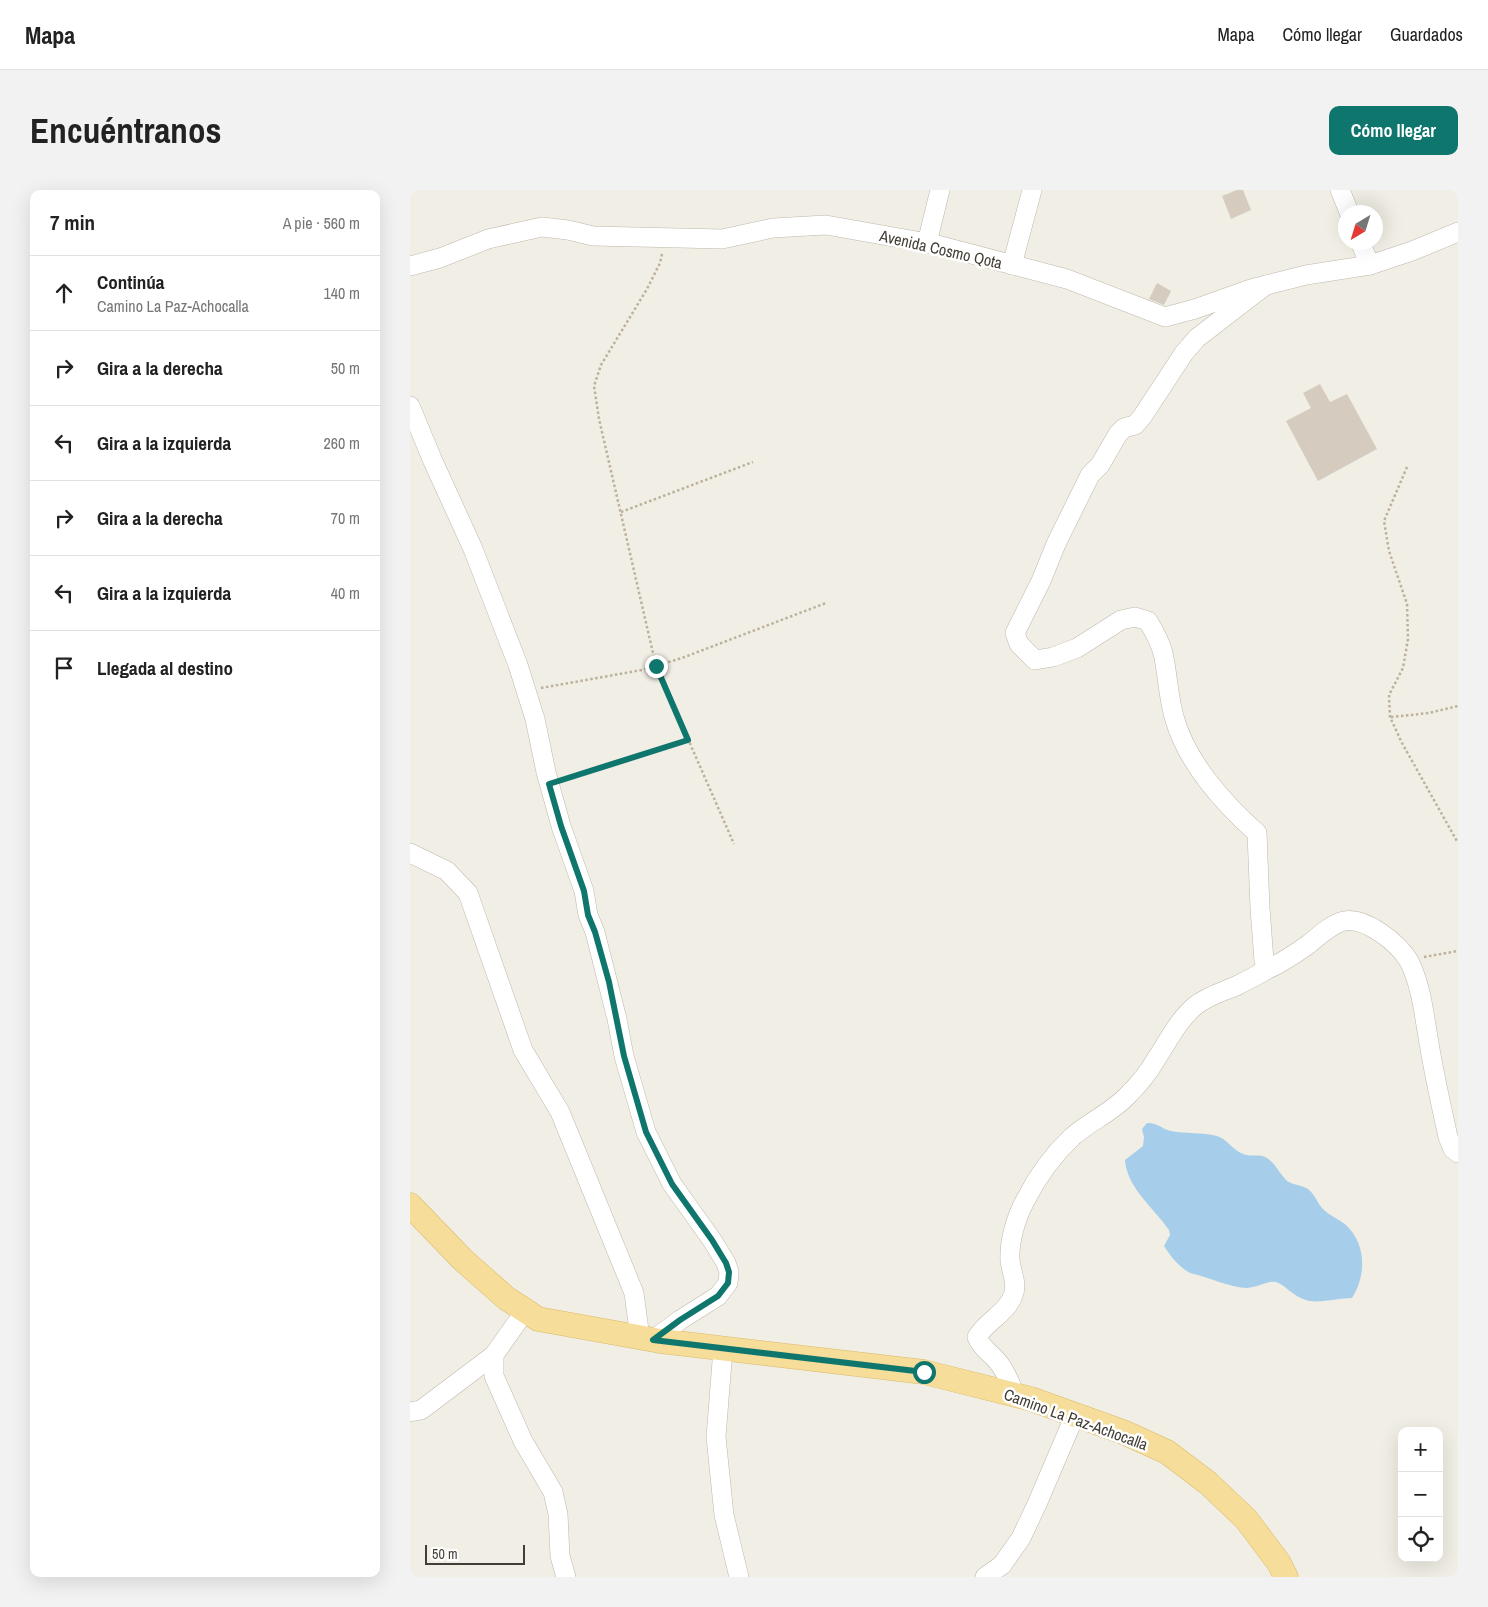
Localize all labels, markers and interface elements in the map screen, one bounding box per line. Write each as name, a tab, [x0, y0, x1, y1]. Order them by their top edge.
text: Mapa	[25, 19, 75, 51]
text: Mapa	[1217, 22, 1254, 47]
text: Cómo llegar	[1282, 22, 1362, 47]
text: Guardados	[1390, 22, 1463, 47]
button: Cómo llegar	[1329, 106, 1458, 155]
text: Encuéntranos	[30, 107, 221, 154]
north arrow	[1338, 205, 1383, 250]
text: 7 min	[50, 208, 95, 237]
text: A pie · 560 m	[283, 212, 360, 234]
street label: Avenida Cosmo Qota	[877, 224, 1005, 274]
text: Continúa	[97, 269, 165, 295]
icon: ahead	[50, 279, 78, 307]
text: 140 m	[324, 282, 360, 304]
text: Camino La Paz-Achocalla	[97, 295, 249, 317]
icon: right	[50, 354, 78, 382]
text: Gira a la derecha	[97, 355, 223, 381]
text: 50 m	[331, 357, 360, 379]
icon: left	[50, 429, 78, 457]
text: Gira a la izquierda	[97, 430, 231, 456]
text: 260 m	[324, 432, 360, 454]
icon: right	[50, 504, 78, 532]
text: Gira a la derecha	[97, 505, 223, 531]
text: 70 m	[331, 507, 360, 529]
icon: left	[50, 579, 78, 607]
text: Gira a la izquierda	[97, 580, 231, 606]
text: 40 m	[331, 582, 360, 604]
icon: arrive	[50, 654, 78, 682]
text: Llegada al destino	[97, 655, 233, 681]
route end	[645, 655, 668, 678]
route start	[913, 1361, 936, 1384]
street label: Camino La Paz-Achocalla	[1001, 1383, 1152, 1456]
map controls	[1398, 1427, 1443, 1562]
button: +	[1398, 1427, 1443, 1472]
button: −	[1398, 1472, 1443, 1517]
button: locate	[1398, 1517, 1443, 1562]
scale bar	[425, 1542, 525, 1565]
text: 50 m	[432, 1545, 458, 1563]

